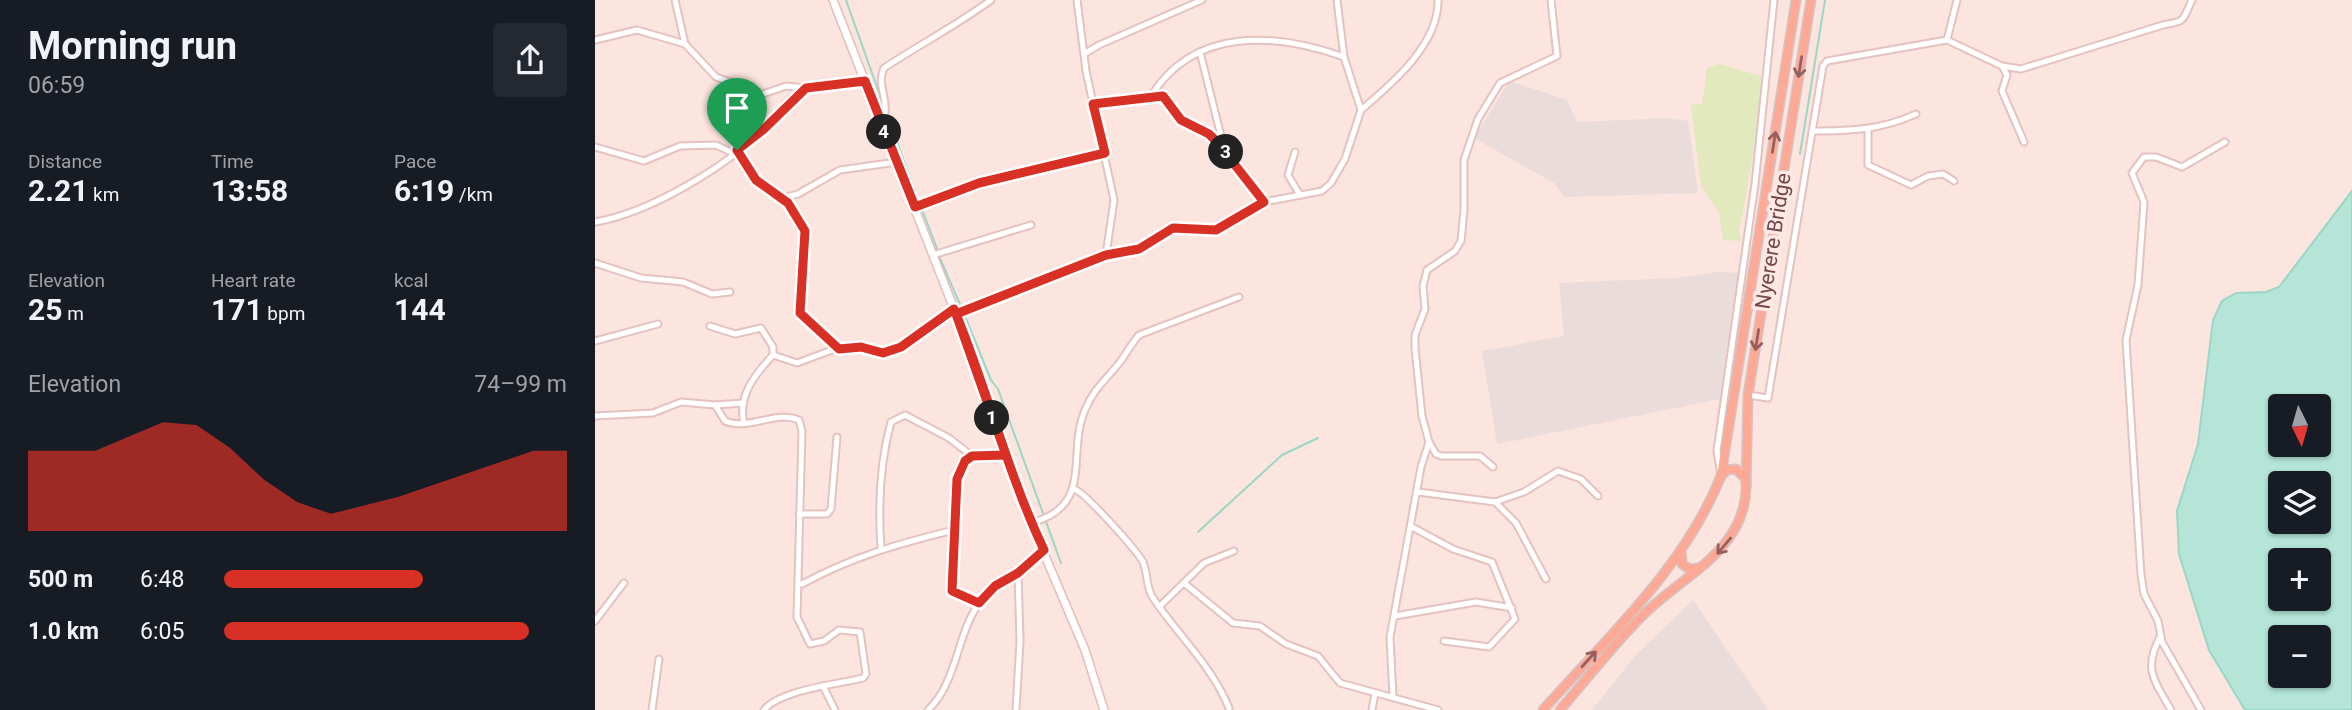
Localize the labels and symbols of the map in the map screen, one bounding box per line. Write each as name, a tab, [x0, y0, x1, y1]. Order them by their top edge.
one-way arrow	[1793, 56, 1806, 78]
pin	[707, 78, 767, 150]
pin: 4	[867, 114, 901, 150]
one-way arrow	[1768, 132, 1781, 154]
pin: 3	[1209, 134, 1243, 170]
street label: Nyerere Bridge	[1750, 171, 1796, 311]
one-way arrow	[1750, 329, 1763, 351]
north arrow	[2268, 394, 2331, 457]
pin: 1	[975, 400, 1009, 436]
one-way arrow	[1716, 537, 1731, 555]
one-way arrow	[1580, 651, 1597, 668]

